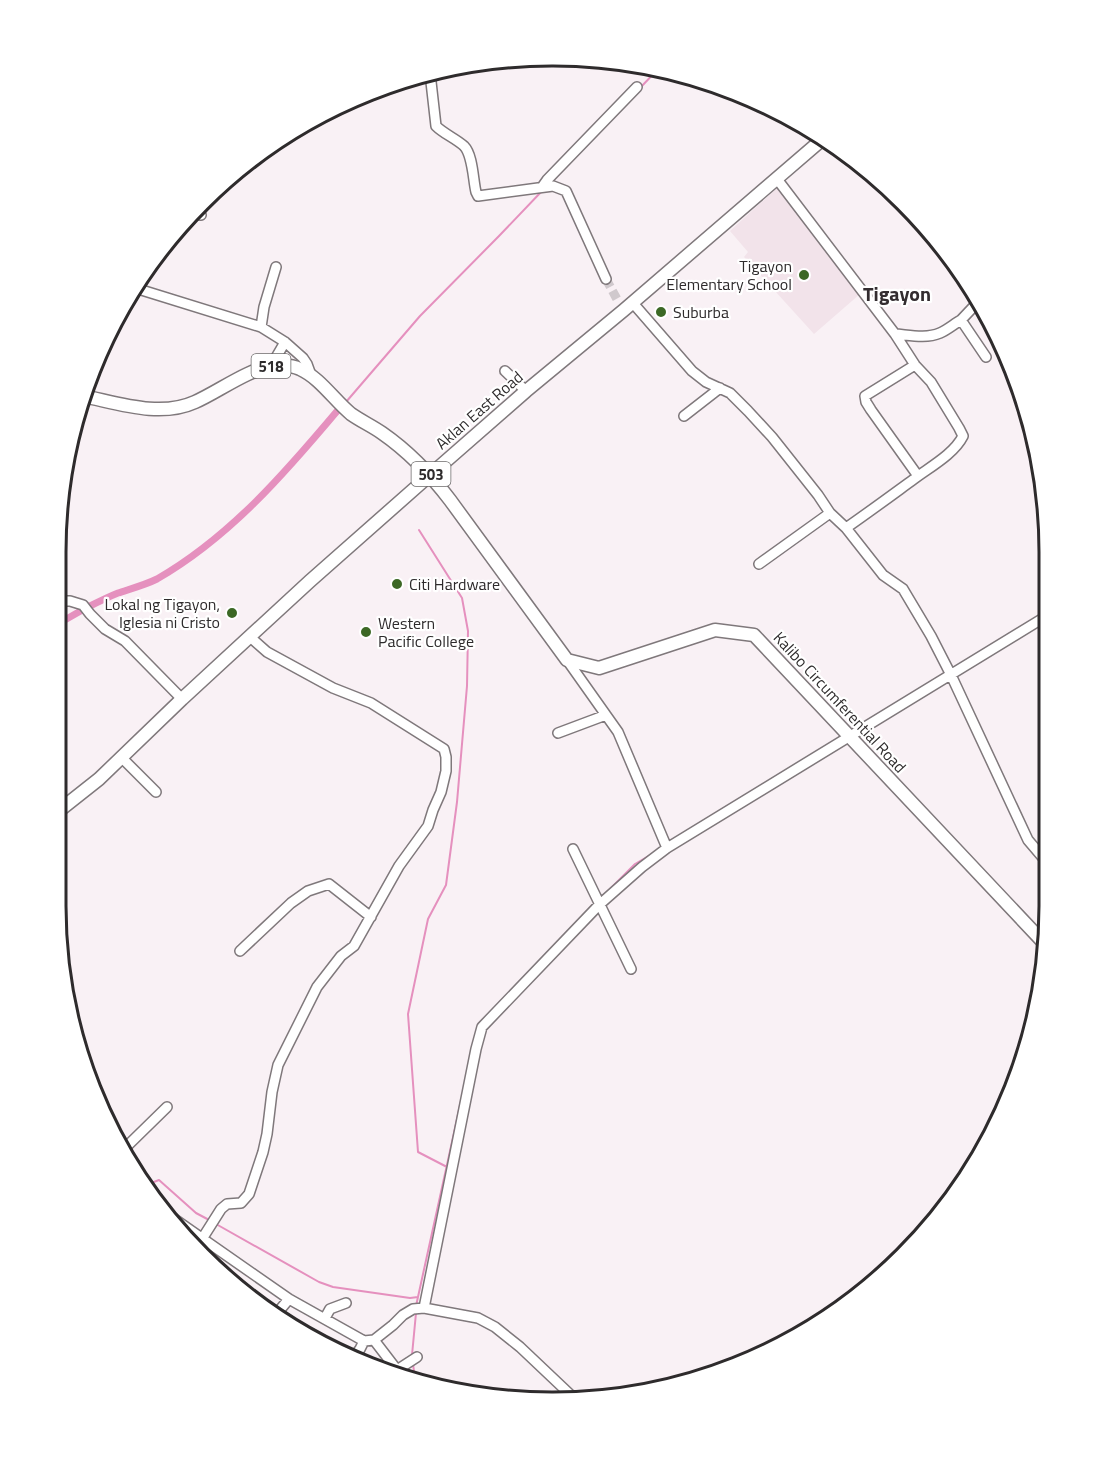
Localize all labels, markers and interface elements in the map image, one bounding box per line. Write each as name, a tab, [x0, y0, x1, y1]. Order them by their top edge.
place label: Tigayon Elementary School	[666, 254, 792, 296]
marker: Tigayon Elementary School	[797, 268, 811, 282]
district label: Tigayon	[863, 278, 931, 309]
place label: Suburba	[673, 300, 729, 324]
marker: Suburba	[654, 305, 668, 319]
road number: 518	[252, 354, 290, 378]
street label: Aklan East Road	[430, 365, 528, 455]
road number: 503	[412, 462, 450, 486]
place label: Citi Hardware	[409, 572, 500, 596]
marker: Citi Hardware	[390, 577, 404, 591]
place label: Lokal ng Tigayon, Iglesia ni Cristo	[105, 592, 220, 634]
marker: Lokal ng Tigayon, Iglesia ni Cristo	[225, 606, 239, 620]
place label: Western Pacific College	[378, 611, 474, 653]
marker: Western Pacific College	[359, 625, 373, 639]
street label: Kalibo Circumferential Road	[768, 626, 912, 778]

